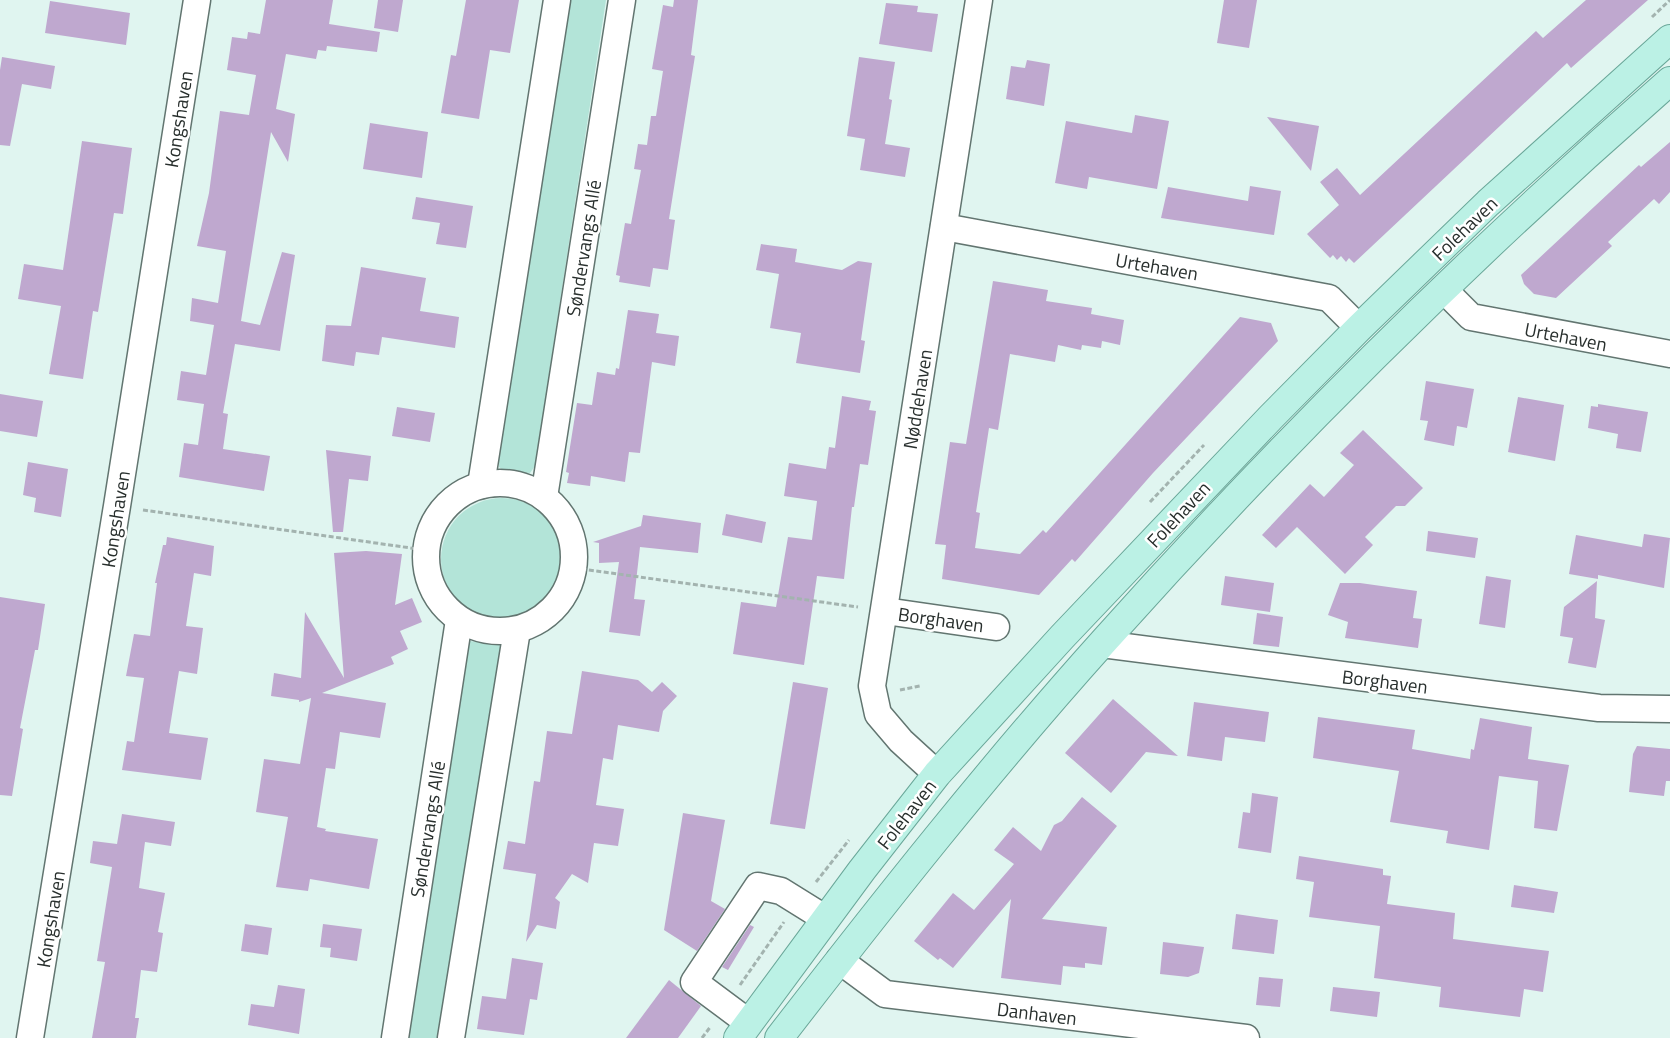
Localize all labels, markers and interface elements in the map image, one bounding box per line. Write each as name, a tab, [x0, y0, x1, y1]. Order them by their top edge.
street label: Kongshaven	[156, 68, 200, 170]
street label: Søndervangs Allé	[558, 178, 608, 318]
street label: Folehaven	[1424, 189, 1504, 267]
street label: Urtehaven	[1113, 244, 1201, 288]
street label: Urtehaven	[1522, 314, 1610, 358]
street label: Nøddehaven	[895, 347, 939, 451]
street label: Kongshaven	[93, 468, 137, 570]
street label: Folehaven	[1139, 474, 1217, 554]
street label: Borghaven	[896, 599, 986, 639]
street label: Borghaven	[1340, 661, 1430, 701]
street label: Søndervangs Allé	[402, 759, 452, 899]
street label: Folehaven	[869, 773, 943, 855]
street label: Kongshaven	[28, 868, 72, 970]
street label: Danhaven	[995, 994, 1079, 1032]

